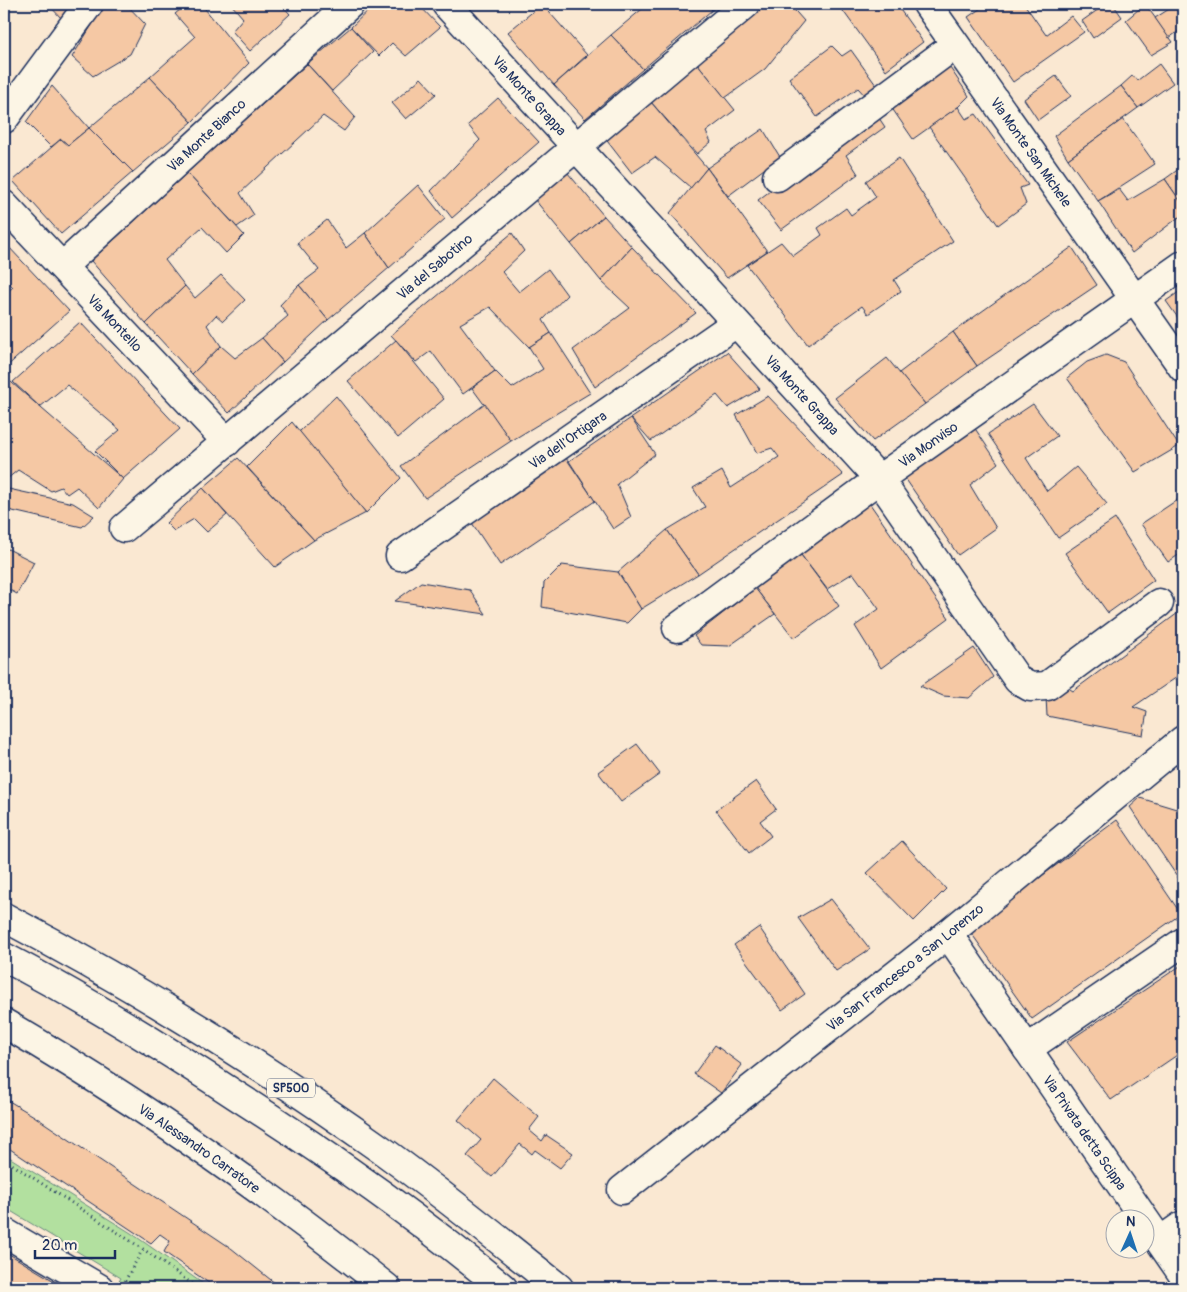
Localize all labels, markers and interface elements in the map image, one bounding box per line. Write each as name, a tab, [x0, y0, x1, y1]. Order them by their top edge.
street label: Via Monte Grappa	[489, 52, 570, 139]
street label: Via Monte San Michele	[987, 94, 1076, 210]
street label: Via Monte Bianco	[163, 95, 249, 175]
street label: Via del Sabotino	[393, 229, 476, 303]
street label: Via Montello	[84, 291, 146, 356]
street label: Via Monte Grappa	[762, 352, 843, 438]
street label: Via dell'Ortigara	[525, 407, 610, 473]
street label: Via Monviso	[895, 418, 961, 471]
street label: Via San Francesco a San Lorenzo	[823, 900, 987, 1035]
street label: Via Privata detta Scippa	[1039, 1072, 1130, 1193]
road number: SP500	[267, 1078, 315, 1098]
street label: Via Alessandro Carratore	[135, 1100, 264, 1197]
north arrow	[1104, 1210, 1154, 1260]
text: N	[1125, 1213, 1136, 1230]
scale bar	[35, 1227, 115, 1259]
text: 20 m	[42, 1236, 77, 1255]

